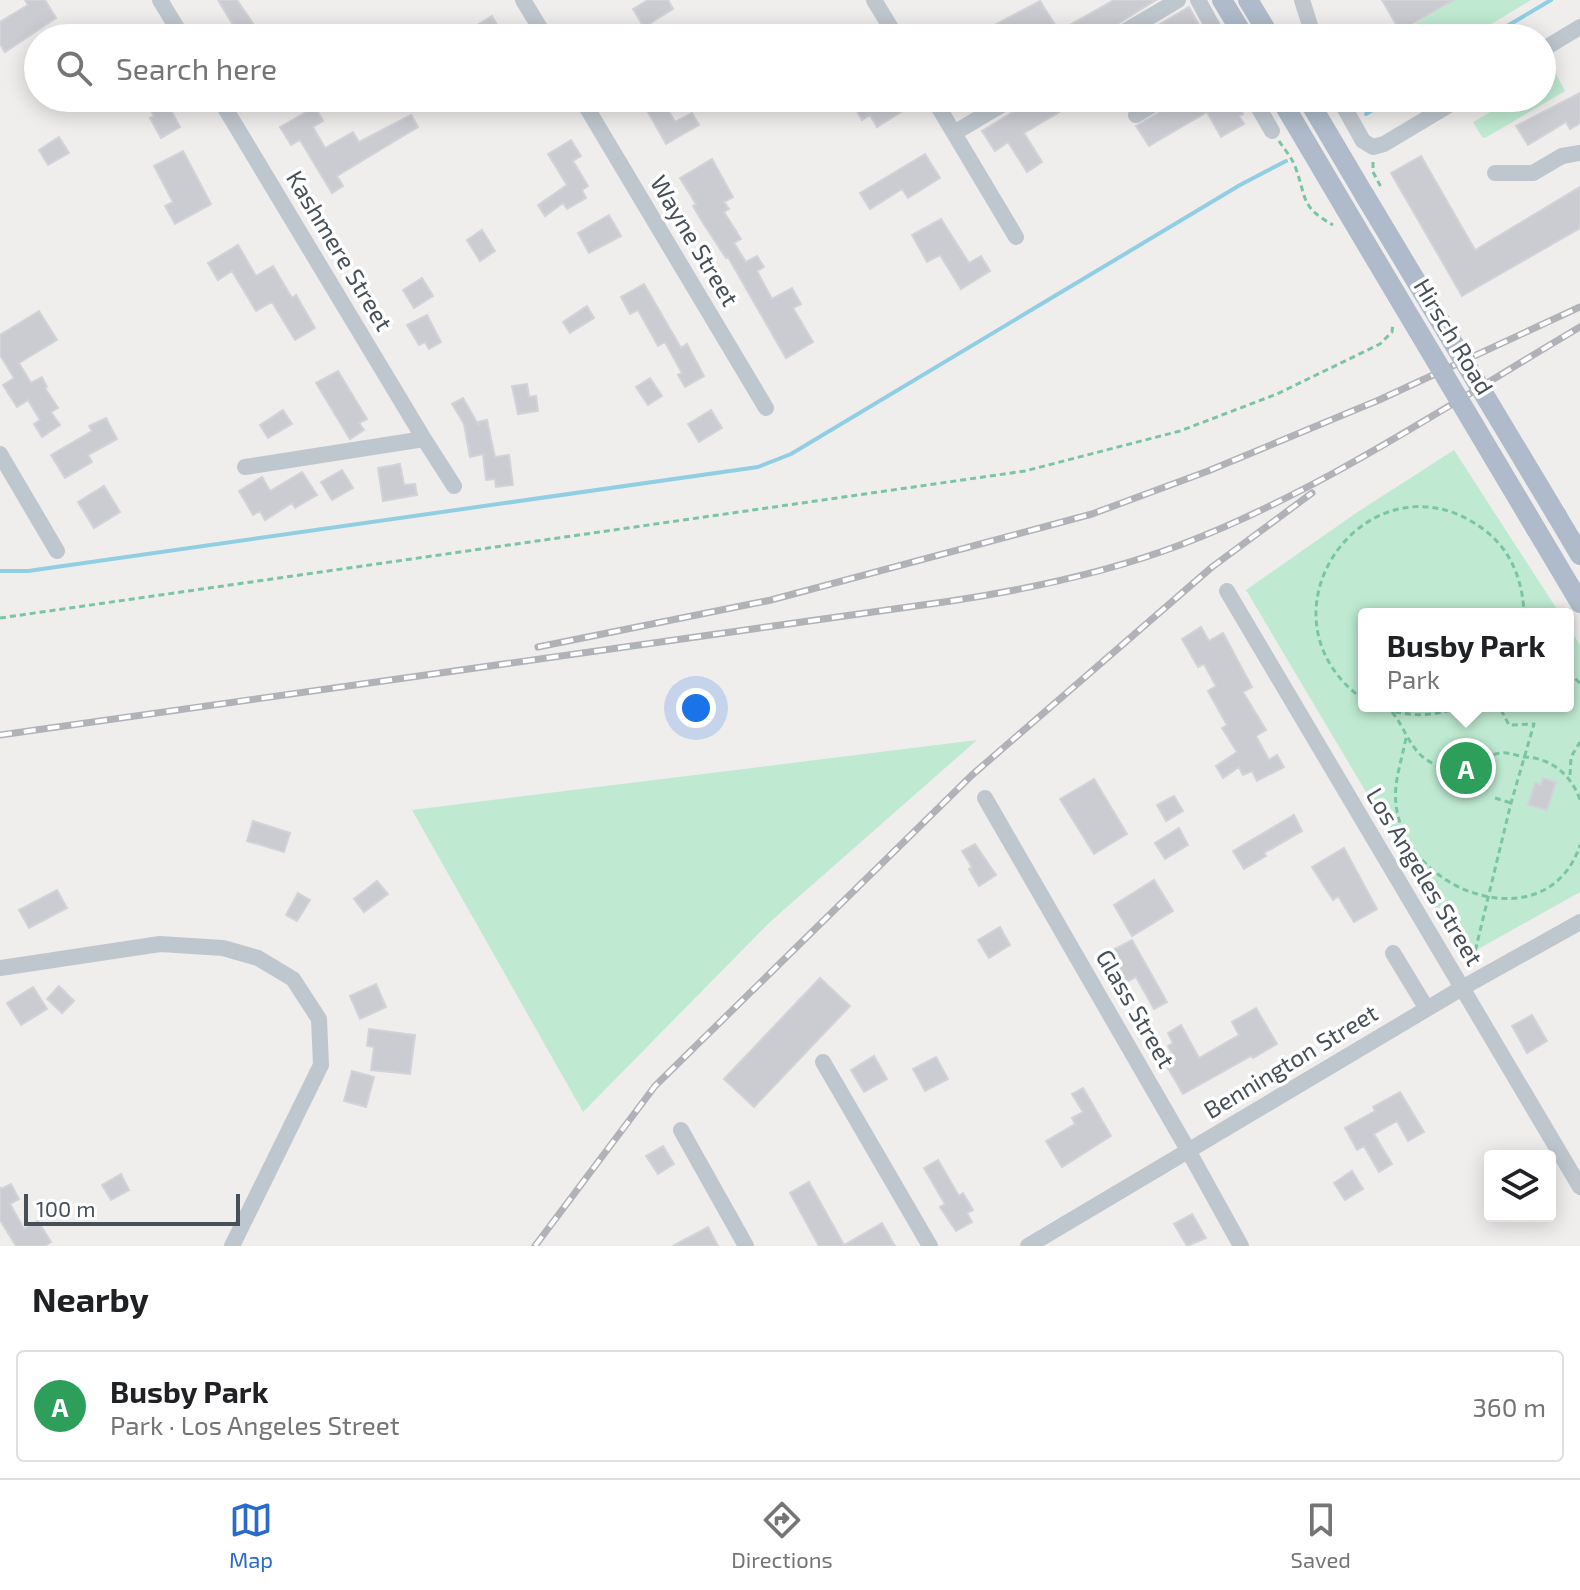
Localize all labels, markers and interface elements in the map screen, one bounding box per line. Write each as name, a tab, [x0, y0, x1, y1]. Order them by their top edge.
search box	[24, 24, 1556, 112]
icon: search	[52, 46, 96, 90]
text: Search here	[116, 50, 277, 86]
street label: Kashmere Street	[281, 165, 399, 336]
street label: Wayne Street	[645, 170, 746, 311]
street label: Hirsch Road	[1408, 273, 1500, 399]
popup	[1358, 608, 1574, 712]
text: Busby Park	[1387, 627, 1545, 663]
text: Park	[1387, 663, 1440, 694]
your location	[676, 688, 716, 728]
pin: A	[1440, 738, 1492, 798]
street label: Los Angeles Street	[1361, 782, 1490, 970]
street label: Glass Street	[1091, 944, 1182, 1073]
street label: Bennington Street	[1198, 997, 1382, 1124]
map controls	[1484, 1150, 1556, 1222]
button: layers	[1484, 1150, 1556, 1222]
scale bar	[24, 1190, 240, 1226]
text: 100 m	[36, 1195, 95, 1221]
text: Nearby	[32, 1278, 149, 1319]
text: Busby Park	[110, 1373, 268, 1409]
text: A	[52, 1391, 68, 1422]
text: 360 m	[1472, 1391, 1546, 1422]
text: Park · Los Angeles Street	[110, 1409, 400, 1440]
tab: Map	[229, 1498, 273, 1572]
tab: Directions	[731, 1498, 833, 1572]
tab: Saved	[1291, 1498, 1351, 1572]

